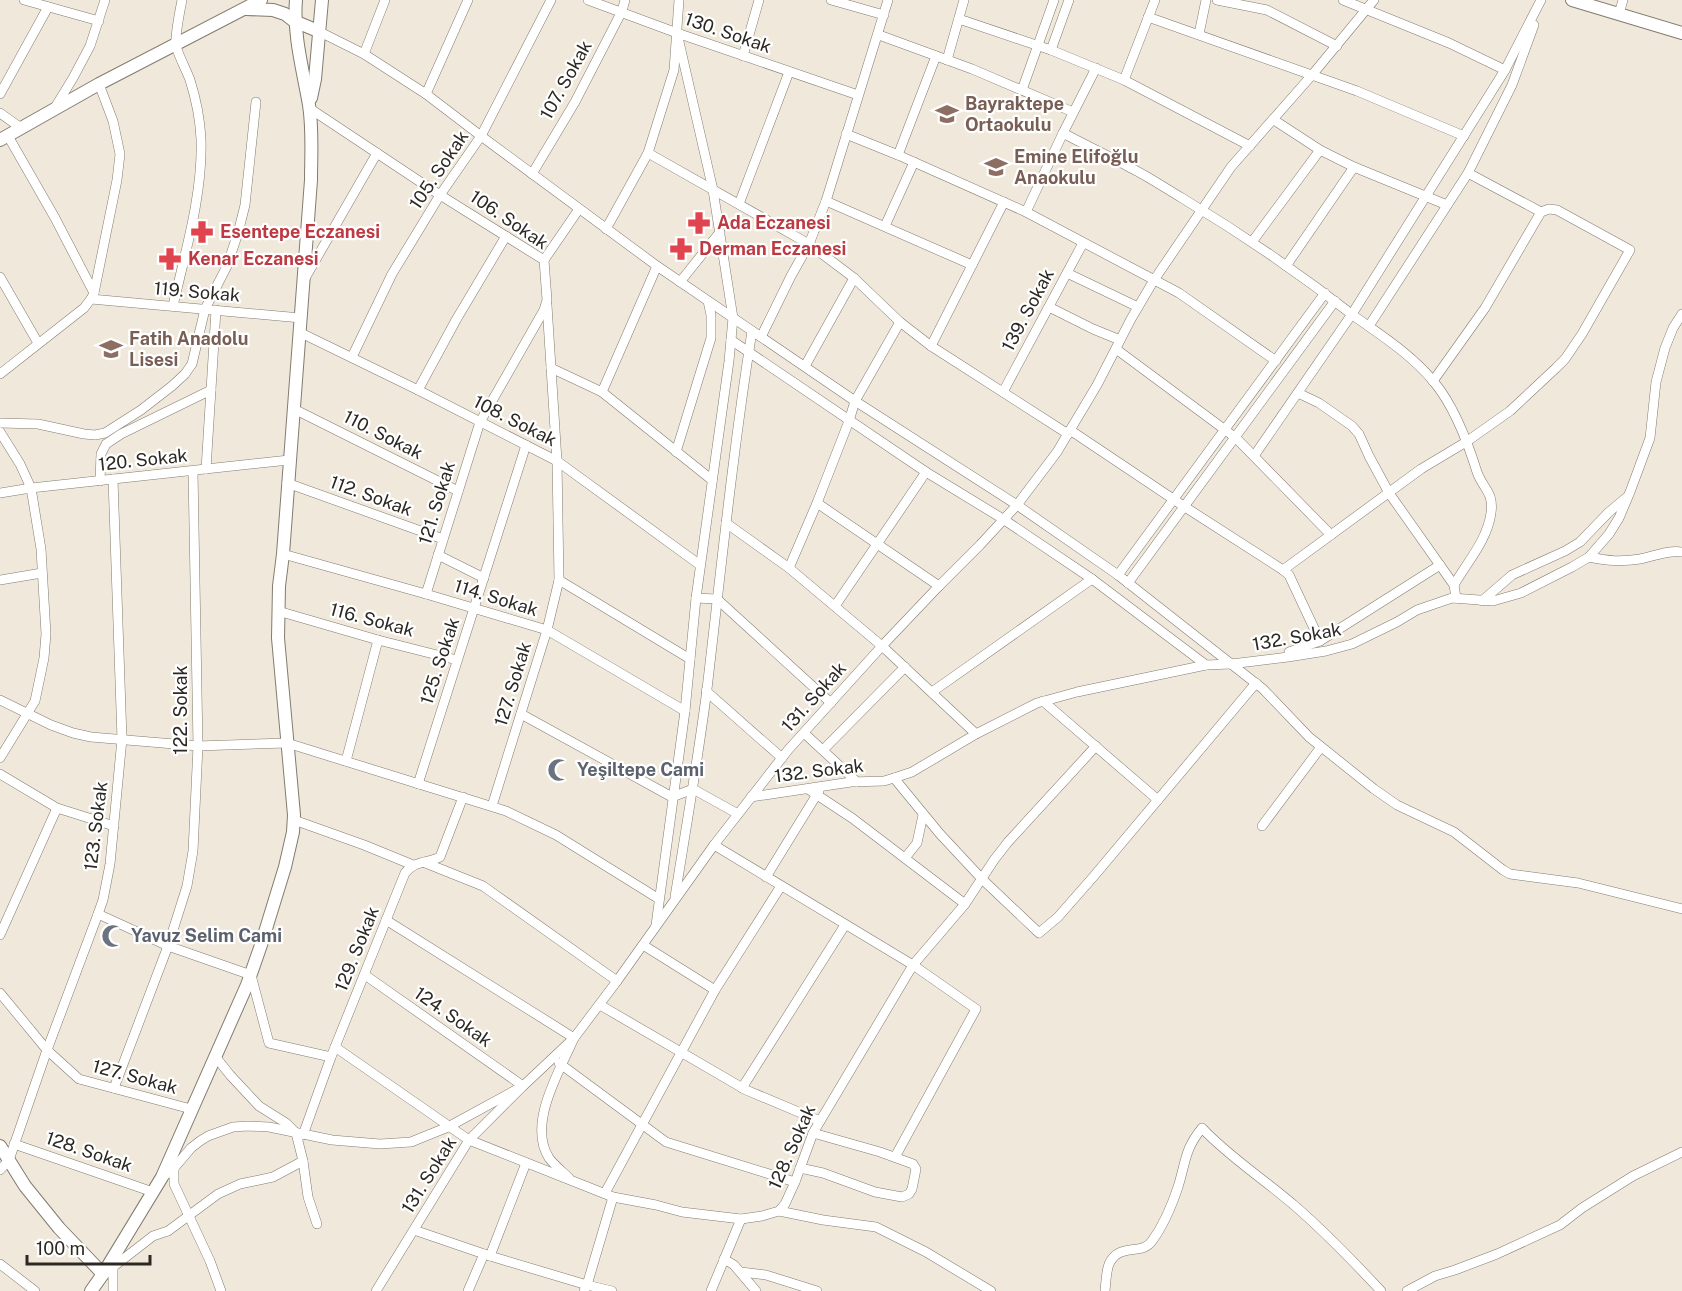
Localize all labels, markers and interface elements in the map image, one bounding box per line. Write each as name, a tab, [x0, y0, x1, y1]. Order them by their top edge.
street label: 130. Sokak	[682, 8, 774, 57]
street label: 107. Sokak	[535, 37, 596, 123]
place label: Bayraktepe Ortaokulu	[965, 93, 1064, 135]
school or university icon: Bayraktepe Ortaokulu	[934, 101, 960, 127]
street label: 105. Sokak	[405, 126, 473, 213]
place label: Emine Elifoğlu Anaokulu	[1014, 146, 1138, 188]
school or university icon: Emine Elifoğlu Anaokulu	[983, 154, 1009, 180]
street label: 106. Sokak	[466, 186, 552, 253]
pharmacy icon: Ada Eczanesi	[686, 210, 712, 236]
place label: Ada Eczanesi	[717, 212, 831, 233]
pharmacy icon: Esentepe Eczanesi	[189, 219, 215, 245]
place label: Esentepe Eczanesi	[220, 221, 380, 242]
pharmacy icon: Derman Eczanesi	[668, 236, 694, 262]
place label: Derman Eczanesi	[699, 238, 846, 259]
pharmacy icon: Kenar Eczanesi	[157, 246, 183, 272]
place label: Kenar Eczanesi	[188, 248, 319, 269]
street label: 139. Sokak	[997, 265, 1058, 355]
street label: 119. Sokak	[153, 277, 241, 306]
place label: Fatih Anadolu Lisesi	[129, 328, 249, 370]
school or university icon: Fatih Anadolu Lisesi	[98, 336, 124, 362]
street label: 108. Sokak	[470, 391, 560, 450]
street label: 110. Sokak	[340, 406, 426, 463]
street label: 120. Sokak	[97, 444, 189, 475]
street label: 121. Sokak	[414, 459, 459, 547]
street label: 112. Sokak	[327, 471, 415, 520]
street label: 114. Sokak	[452, 575, 541, 620]
street label: 116. Sokak	[328, 598, 417, 641]
street label: 125. Sokak	[416, 615, 463, 707]
street label: 132. Sokak	[1251, 618, 1343, 655]
street label: 127. Sokak	[490, 639, 535, 729]
street label: 131. Sokak	[777, 658, 850, 736]
street label: 122. Sokak	[170, 665, 191, 755]
street label: 132. Sokak	[773, 755, 865, 786]
mosque icon: Yeşiltepe Cami	[546, 757, 572, 783]
place label: Yeşiltepe Cami	[577, 759, 704, 780]
street label: 123. Sokak	[80, 780, 111, 872]
street label: 129. Sokak	[330, 903, 383, 994]
mosque icon: Yavuz Selim Cami	[100, 923, 126, 949]
place label: Yavuz Selim Cami	[131, 925, 282, 946]
street label: 124. Sokak	[410, 982, 496, 1051]
street label: 127. Sokak	[90, 1055, 180, 1098]
street label: 128. Sokak	[764, 1101, 819, 1192]
street label: 128. Sokak	[43, 1127, 135, 1176]
street label: 131. Sokak	[397, 1133, 460, 1217]
scale bar	[27, 1228, 150, 1266]
text: 100 m	[36, 1238, 85, 1259]

